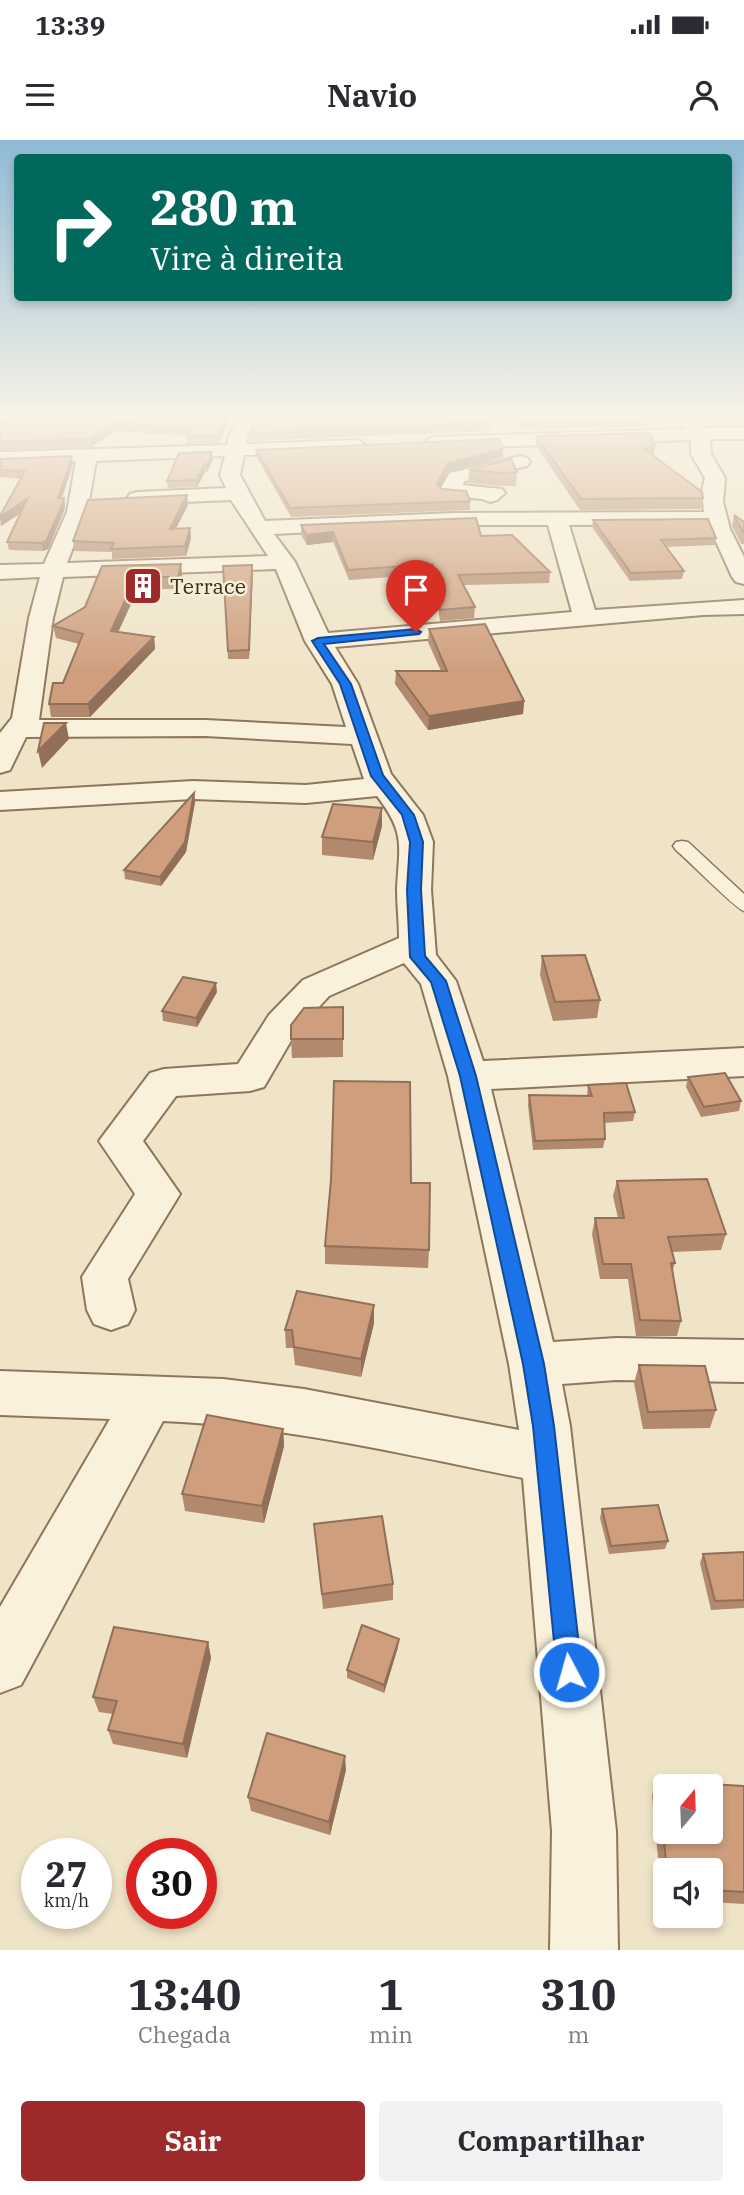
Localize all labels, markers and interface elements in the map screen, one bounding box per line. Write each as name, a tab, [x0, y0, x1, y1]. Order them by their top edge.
text: 13:39	[35, 8, 105, 42]
text: Navio	[327, 74, 417, 116]
icon: menu	[21, 76, 59, 114]
icon: person	[685, 76, 723, 114]
text: 280 m	[150, 175, 297, 238]
icon: right	[35, 182, 126, 273]
text: Vire à direita	[150, 237, 344, 279]
pin	[386, 560, 446, 632]
building icon: Terrace	[122, 565, 164, 607]
icon: arrive	[397, 571, 435, 609]
place label: Terrace	[170, 572, 246, 600]
position arrow	[532, 1635, 606, 1709]
north arrow	[653, 1774, 723, 1844]
map controls	[653, 1774, 723, 1928]
speed limit sign: 30	[126, 1838, 217, 1929]
text: 27	[45, 1851, 88, 1897]
button: sound	[653, 1858, 723, 1928]
text: km/h	[44, 1889, 89, 1912]
text: 13:40	[128, 1967, 241, 2022]
text: 1	[378, 1967, 404, 2022]
text: 310	[541, 1967, 616, 2022]
text: Chegada	[138, 2019, 231, 2049]
text: min	[369, 2019, 413, 2049]
text: m	[567, 2019, 589, 2049]
button: Sair	[21, 2101, 365, 2181]
button: Compartilhar	[379, 2101, 723, 2181]

